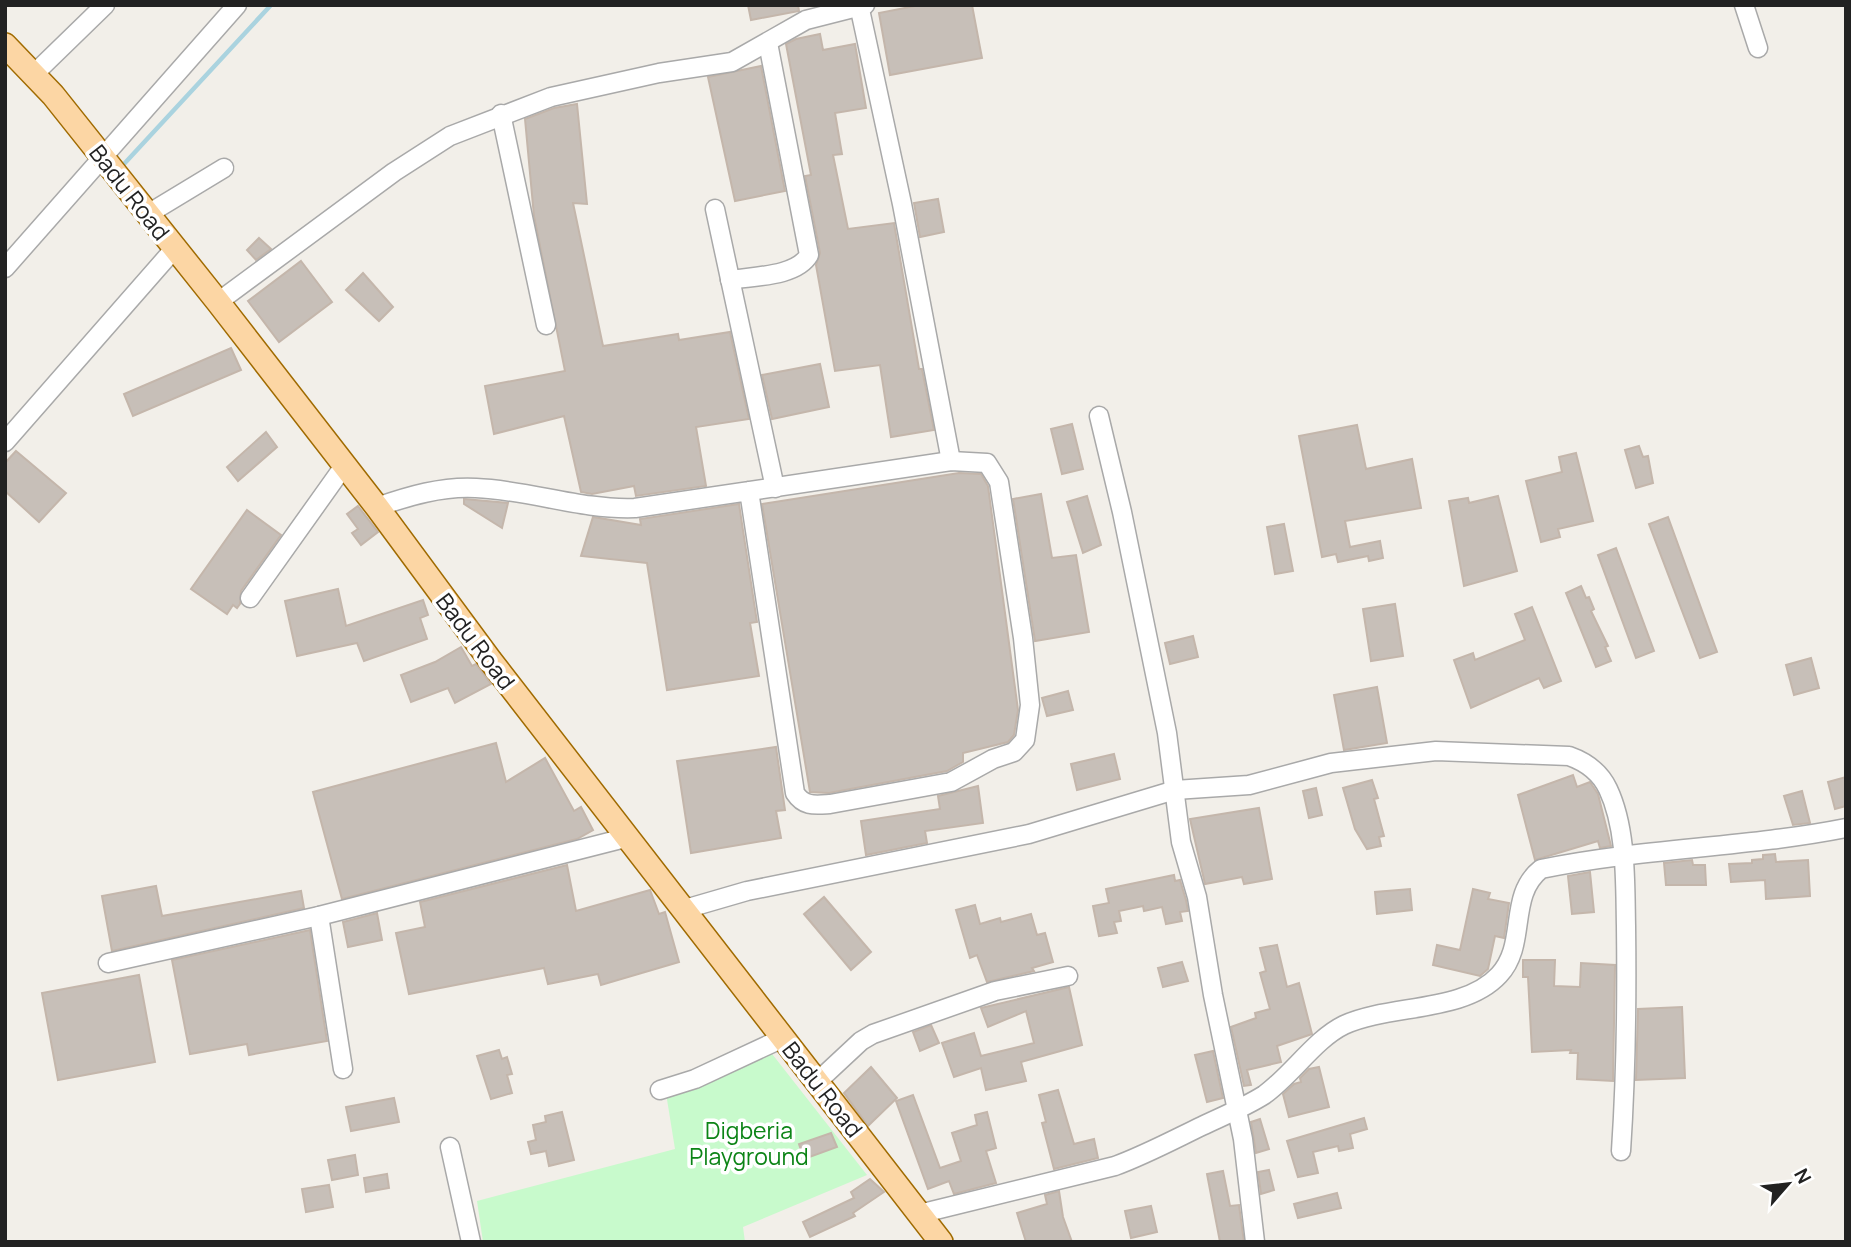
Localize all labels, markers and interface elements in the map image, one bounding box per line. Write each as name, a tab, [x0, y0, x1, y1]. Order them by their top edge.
street label: Badu Road	[83, 138, 177, 246]
street label: Badu Road	[429, 586, 523, 696]
street label: Badu Road	[776, 1035, 870, 1143]
park label: Digberia Playground	[689, 1114, 809, 1172]
north arrow	[1753, 1149, 1823, 1219]
text: N	[1788, 1164, 1818, 1188]

